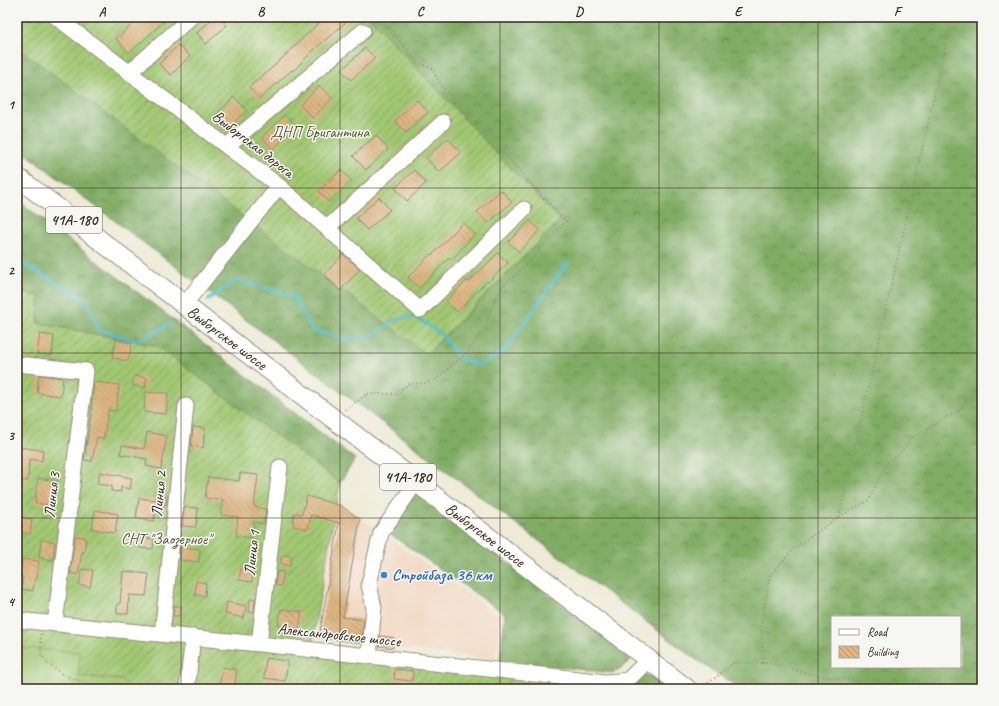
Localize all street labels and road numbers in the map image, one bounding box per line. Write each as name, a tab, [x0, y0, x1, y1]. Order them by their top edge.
street label: Выборгская дорога	[208, 106, 299, 183]
road number: 41А-180	[46, 207, 102, 233]
street label: Выборгское шоссе	[183, 302, 272, 376]
road number: 41А-180	[380, 464, 436, 490]
street label: Линия 2	[147, 468, 172, 518]
street label: Линия 3	[39, 469, 65, 519]
street label: Выборгское шоссе	[441, 499, 530, 573]
street label: Линия 1	[239, 528, 265, 577]
street label: Александровское шоссе	[277, 619, 403, 652]

